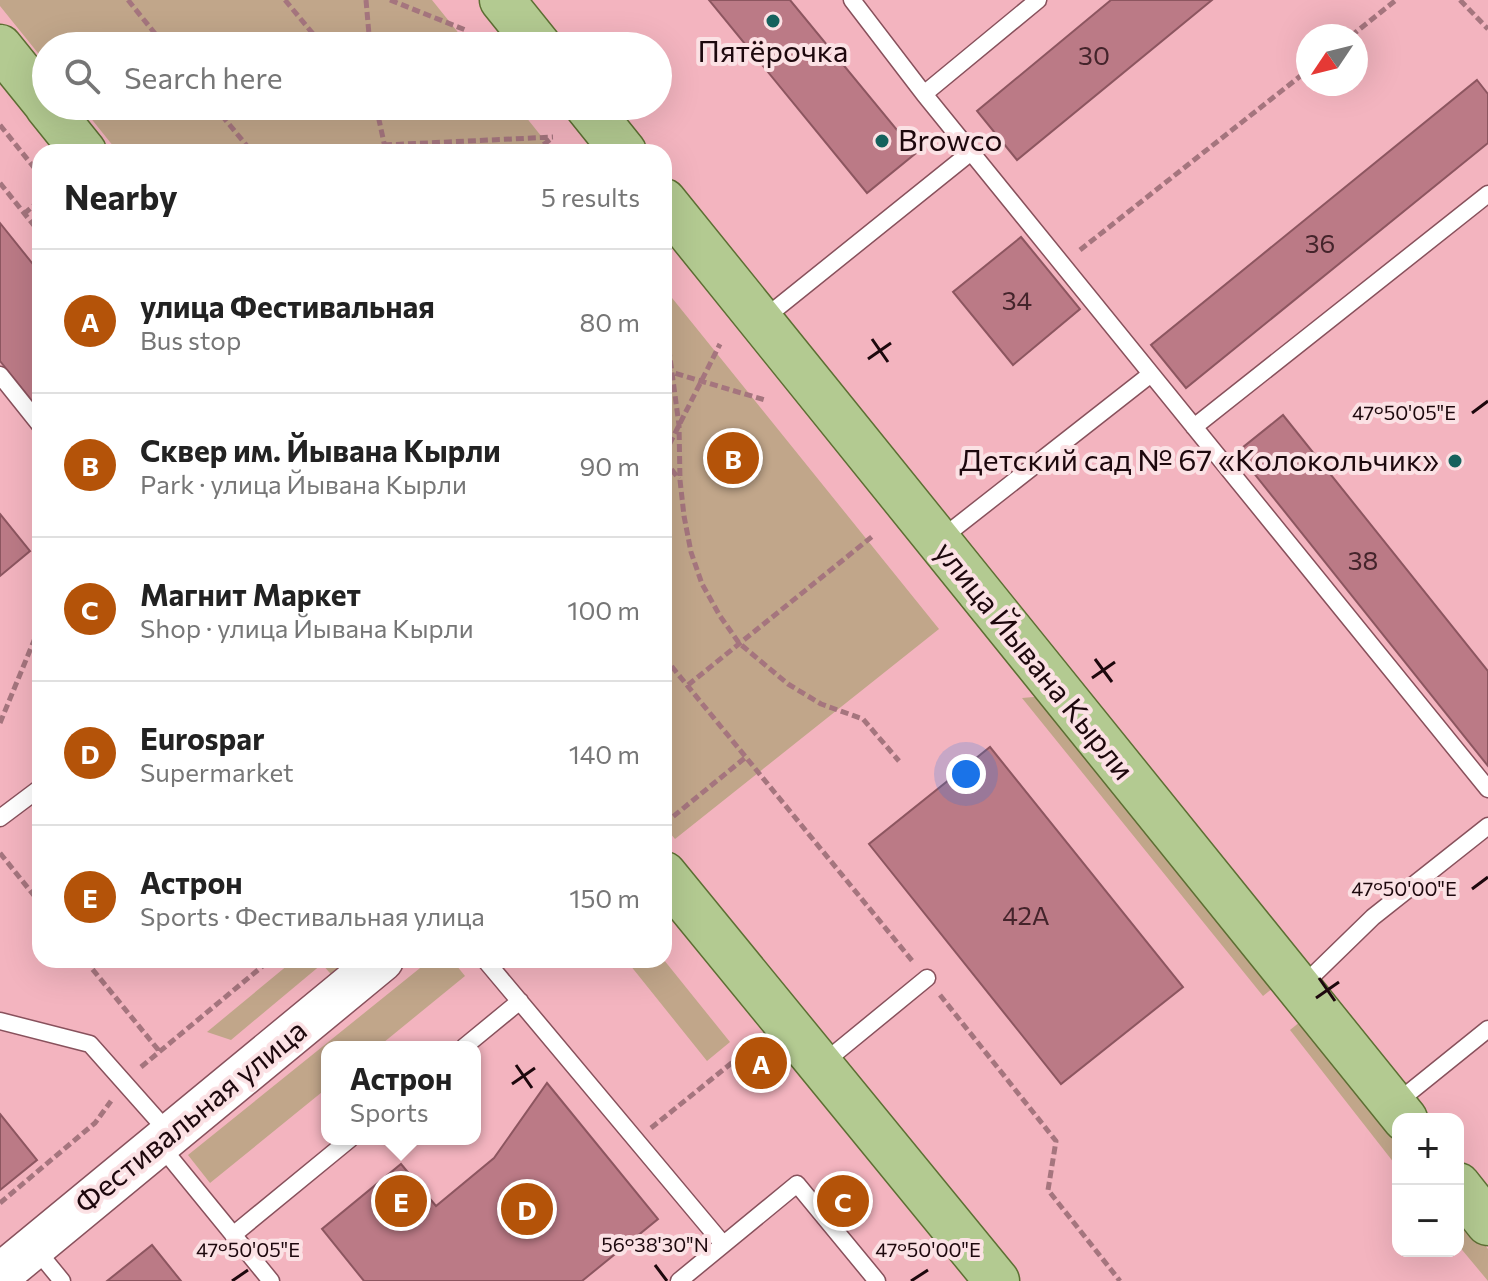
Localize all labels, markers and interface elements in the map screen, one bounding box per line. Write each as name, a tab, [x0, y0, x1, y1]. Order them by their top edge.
marker: Пятёрочка	[764, 12, 782, 30]
north arrow	[1296, 24, 1368, 96]
place label: Пятёрочка	[698, 31, 848, 68]
search box	[32, 32, 672, 120]
house number: 30	[1078, 39, 1110, 70]
icon: search	[60, 54, 104, 98]
text: Search here	[124, 58, 283, 95]
place label: Browco	[898, 120, 1002, 157]
marker: Browco	[873, 132, 891, 150]
text: Nearby	[64, 175, 178, 217]
text: 5 results	[541, 181, 640, 212]
house number: 36	[1305, 227, 1335, 258]
house number: 34	[1002, 284, 1032, 315]
text: улица Фестивальная	[140, 287, 435, 324]
text: A	[81, 306, 99, 337]
text: 80 m	[580, 306, 640, 337]
text: Bus stop	[140, 324, 241, 355]
text: 47°50'05"E	[1352, 400, 1456, 424]
pin: B	[707, 428, 759, 488]
text: Сквер им. Йывана Кырли	[140, 431, 501, 468]
place label: Детский сад № 67 «Колокольчик»	[959, 440, 1439, 477]
text: B	[81, 450, 99, 481]
text: 90 m	[580, 450, 640, 481]
marker: Детский сад № 67 «Колокольчик»	[1446, 452, 1464, 470]
text: Park · улица Йывана Кырли	[140, 468, 467, 499]
street label: улица Йывана Кырли	[928, 533, 1143, 786]
house number: 38	[1348, 544, 1378, 575]
text: Магнит Маркет	[140, 575, 361, 612]
text: C	[81, 594, 99, 625]
text: 100 m	[567, 594, 640, 625]
text: Shop · улица Йывана Кырли	[140, 612, 474, 643]
text: Eurospar	[140, 719, 265, 756]
text: D	[80, 738, 100, 769]
text: 140 m	[569, 738, 640, 769]
your location	[946, 754, 986, 794]
text: Supermarket	[140, 756, 294, 787]
text: Астрон	[140, 863, 243, 900]
text: 47°50'00"E	[1351, 876, 1457, 900]
text: E	[82, 882, 98, 913]
text: 150 m	[569, 882, 640, 913]
house number: 42А	[1002, 899, 1050, 930]
text: Sports · Фестивальная улица	[140, 900, 485, 931]
street label: Фестивальная улица	[66, 1010, 313, 1220]
pin: A	[735, 1033, 787, 1093]
popup	[321, 1041, 481, 1145]
text: Астрон	[350, 1059, 452, 1096]
text: Sports	[350, 1096, 429, 1127]
map controls	[1392, 1113, 1464, 1257]
button: +	[1392, 1113, 1464, 1185]
pin: E	[375, 1171, 427, 1231]
pin: C	[817, 1171, 869, 1231]
pin: D	[501, 1179, 553, 1239]
button: −	[1392, 1185, 1464, 1257]
text: 56°38'30"N	[601, 1232, 709, 1256]
text: 47°50'05"E	[196, 1237, 300, 1261]
text: 47°50'00"E	[875, 1237, 981, 1261]

